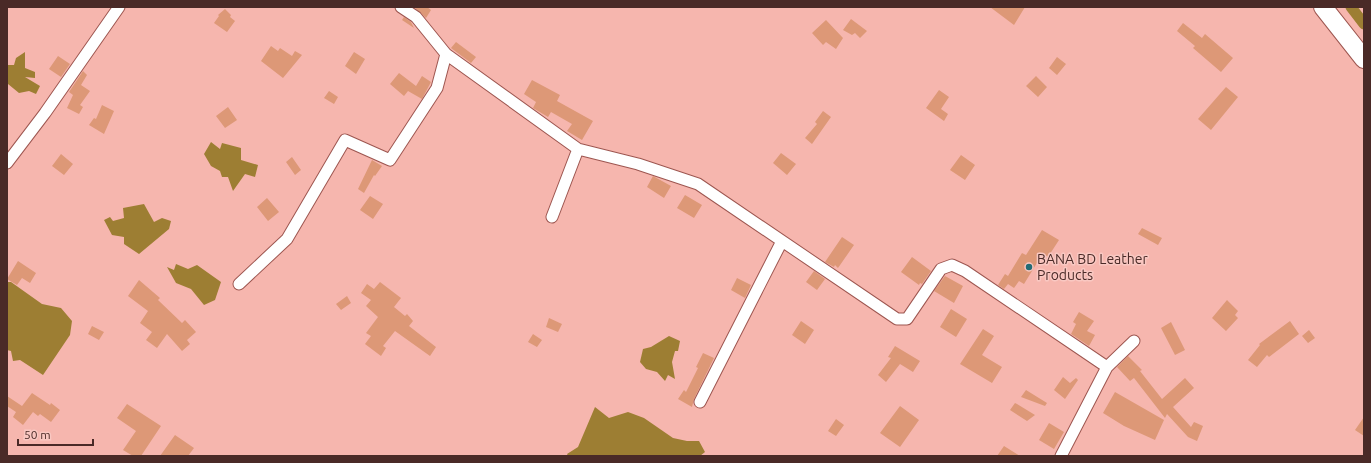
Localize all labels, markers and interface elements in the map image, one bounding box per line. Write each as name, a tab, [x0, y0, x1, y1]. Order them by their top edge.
place label: BANA BD Leather Products	[1037, 251, 1149, 283]
marker: BANA BD Leather Products	[1024, 262, 1034, 272]
scale bar	[18, 421, 93, 447]
text: 50 m	[24, 428, 51, 441]

